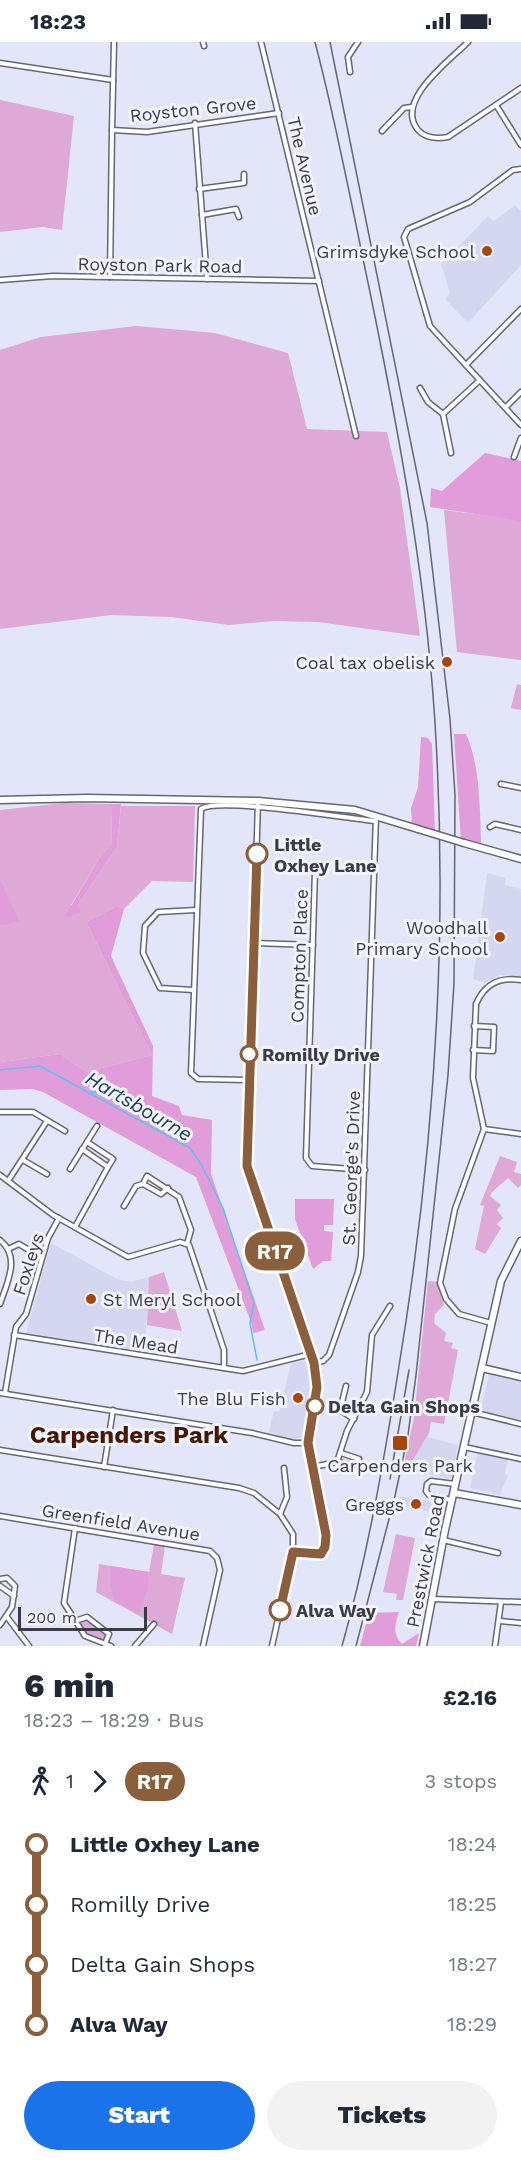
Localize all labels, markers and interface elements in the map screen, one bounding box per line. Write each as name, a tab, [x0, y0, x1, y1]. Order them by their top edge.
text: 18:23	[30, 9, 86, 34]
street label: Royston Grove	[129, 92, 257, 126]
street label: The Avenue	[283, 114, 327, 218]
place label: Grimsdyke School	[316, 241, 475, 262]
marker: Grimsdyke School	[480, 244, 494, 258]
street label: Royston Park Road	[77, 253, 243, 277]
place label: Coal tax obelisk	[295, 652, 435, 673]
marker: Coal tax obelisk	[440, 655, 454, 669]
place label: Little Oxhey Lane	[274, 834, 377, 876]
marker: Little Oxhey Lane	[246, 843, 268, 865]
street label: Compton Place	[286, 889, 312, 1023]
place label: Woodhall Primary School	[355, 917, 488, 959]
marker: Woodhall Primary School	[493, 930, 507, 944]
place label: Romilly Drive	[262, 1044, 380, 1065]
marker: Romilly Drive	[240, 1045, 258, 1063]
water label: Hartsbourne	[81, 1066, 197, 1146]
street label: St. George's Drive	[338, 1090, 364, 1246]
street label: Foxleys	[8, 1230, 48, 1298]
line badge: R17	[240, 1232, 310, 1270]
text: R17	[257, 1239, 293, 1264]
place label: St Meryl School	[103, 1289, 242, 1310]
marker: St Meryl School	[84, 1292, 98, 1306]
street label: The Mead	[92, 1324, 180, 1358]
place label: The Blu Fish	[177, 1388, 286, 1409]
marker: The Blu Fish	[291, 1391, 305, 1405]
place label: Delta Gain Shops	[328, 1396, 480, 1417]
marker: Delta Gain Shops	[306, 1397, 324, 1415]
district label: Carpenders Park	[30, 1421, 228, 1449]
marker: Carpenders Park	[391, 1434, 409, 1452]
place label: Carpenders Park	[327, 1455, 473, 1476]
street label: Prestwick Road	[402, 1493, 448, 1629]
place label: Greggs	[345, 1494, 404, 1515]
marker: Greggs	[409, 1497, 423, 1511]
street label: Greenfield Avenue	[40, 1499, 202, 1545]
marker: Alva Way	[269, 1599, 291, 1621]
place label: Alva Way	[296, 1600, 377, 1621]
scale bar	[18, 1604, 147, 1632]
text: 200 m	[27, 1608, 77, 1627]
text: 6 min	[24, 1666, 115, 1705]
text: £2.16	[443, 1685, 497, 1710]
text: 18:23 – 18:29 · Bus	[24, 1708, 204, 1732]
icon: walk	[24, 1765, 57, 1798]
icon: forward	[83, 1765, 116, 1798]
text: 1	[66, 1769, 74, 1793]
text: R17	[137, 1769, 173, 1794]
text: 3 stops	[425, 1769, 497, 1793]
text: Little Oxhey Lane	[70, 1832, 260, 1857]
text: 18:24	[448, 1832, 497, 1856]
text: Romilly Drive	[70, 1892, 210, 1917]
text: 18:25	[448, 1892, 497, 1916]
text: Delta Gain Shops	[70, 1952, 255, 1977]
text: 18:27	[448, 1952, 497, 1976]
text: Alva Way	[70, 2012, 168, 2037]
text: 18:29	[447, 2012, 497, 2036]
button: Start	[24, 2081, 255, 2150]
button: Tickets	[267, 2081, 497, 2150]

